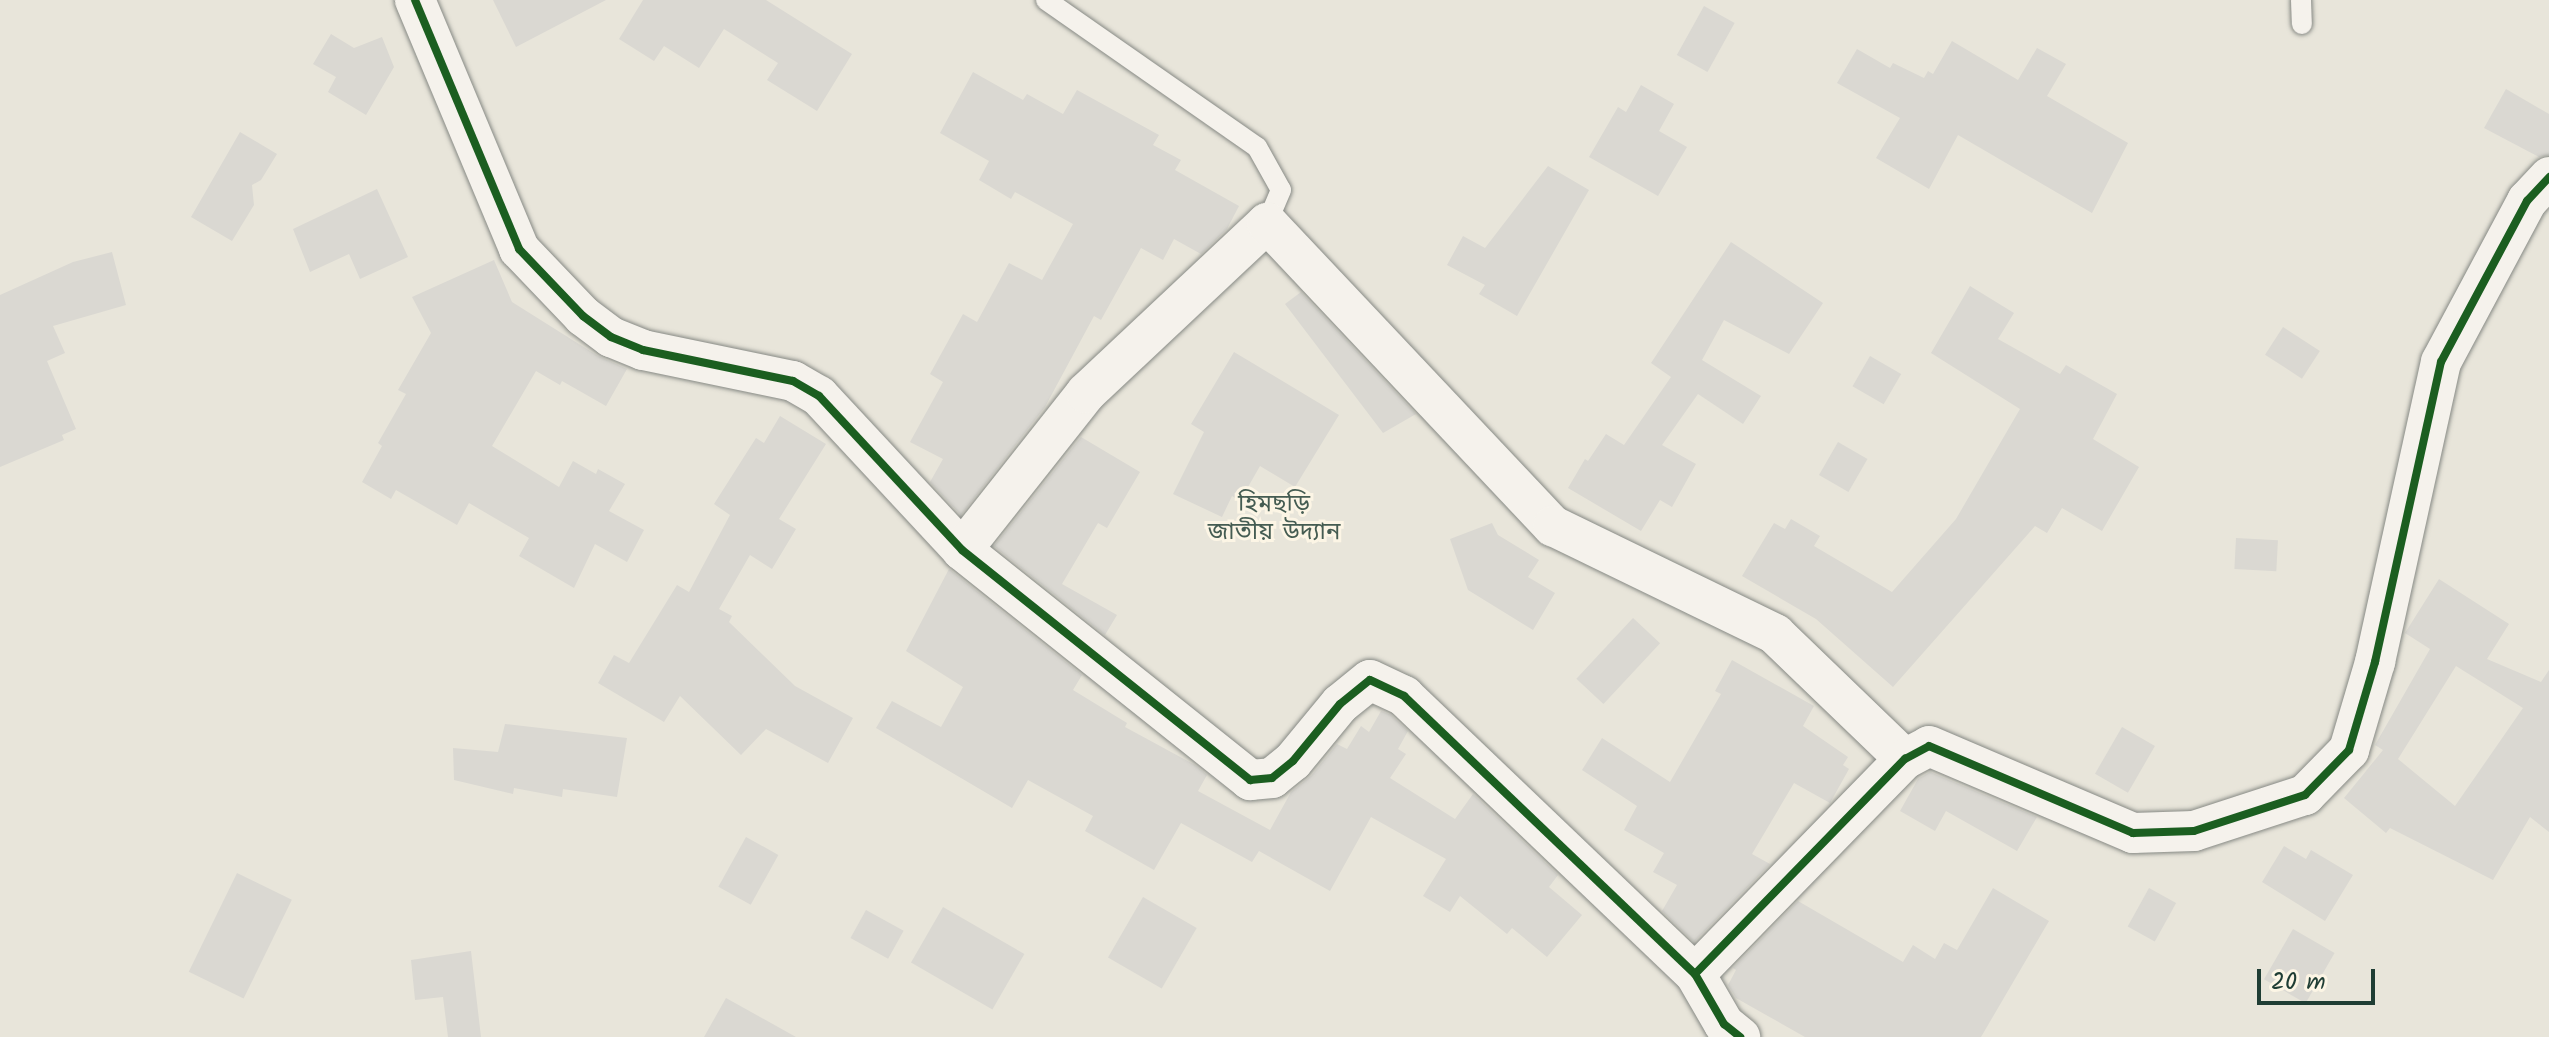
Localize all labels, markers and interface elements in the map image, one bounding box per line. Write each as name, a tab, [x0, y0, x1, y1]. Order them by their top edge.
park label: হিমছড়ি জাতীয় উদ্যান	[1208, 491, 1340, 547]
scale bar	[2261, 953, 2379, 1003]
text: 20 m	[2271, 963, 2326, 1002]

